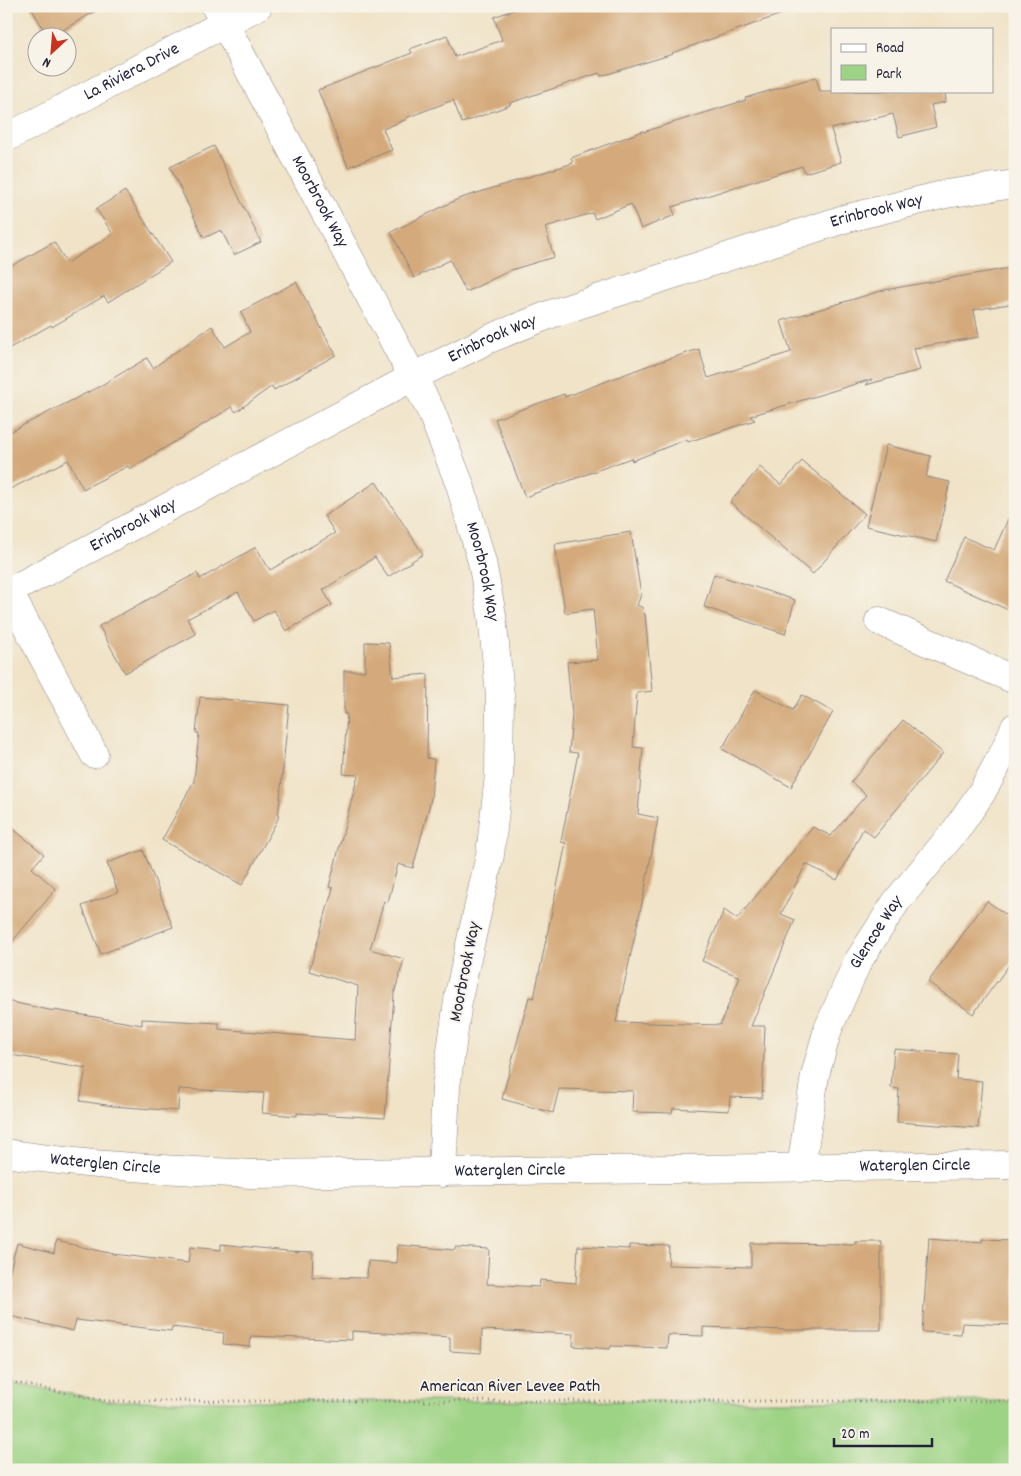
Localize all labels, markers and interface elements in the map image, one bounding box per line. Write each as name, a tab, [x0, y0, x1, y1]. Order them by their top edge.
north arrow	[28, 28, 78, 78]
legend	[831, 28, 994, 92]
street label: La Riviera Drive	[80, 37, 184, 107]
text: Road	[876, 38, 904, 60]
text: N	[40, 51, 55, 72]
text: Park	[876, 64, 902, 86]
street label: Moorbrook Way	[285, 151, 355, 253]
street label: Erinbrook Way	[827, 187, 926, 235]
street label: Erinbrook Way	[444, 308, 541, 370]
street label: Erinbrook Way	[86, 492, 181, 559]
street label: Moorbrook Way	[459, 519, 505, 623]
street label: Glencoe Way	[843, 889, 909, 973]
street label: Moorbrook Way	[444, 919, 488, 1024]
street label: Waterglen Circle	[49, 1147, 162, 1182]
street label: Waterglen Circle	[859, 1153, 971, 1179]
street label: Waterglen Circle	[454, 1158, 566, 1184]
street label: American River Levee Path	[420, 1375, 600, 1400]
scale bar	[834, 1416, 931, 1448]
text: 20 m	[841, 1424, 869, 1446]

